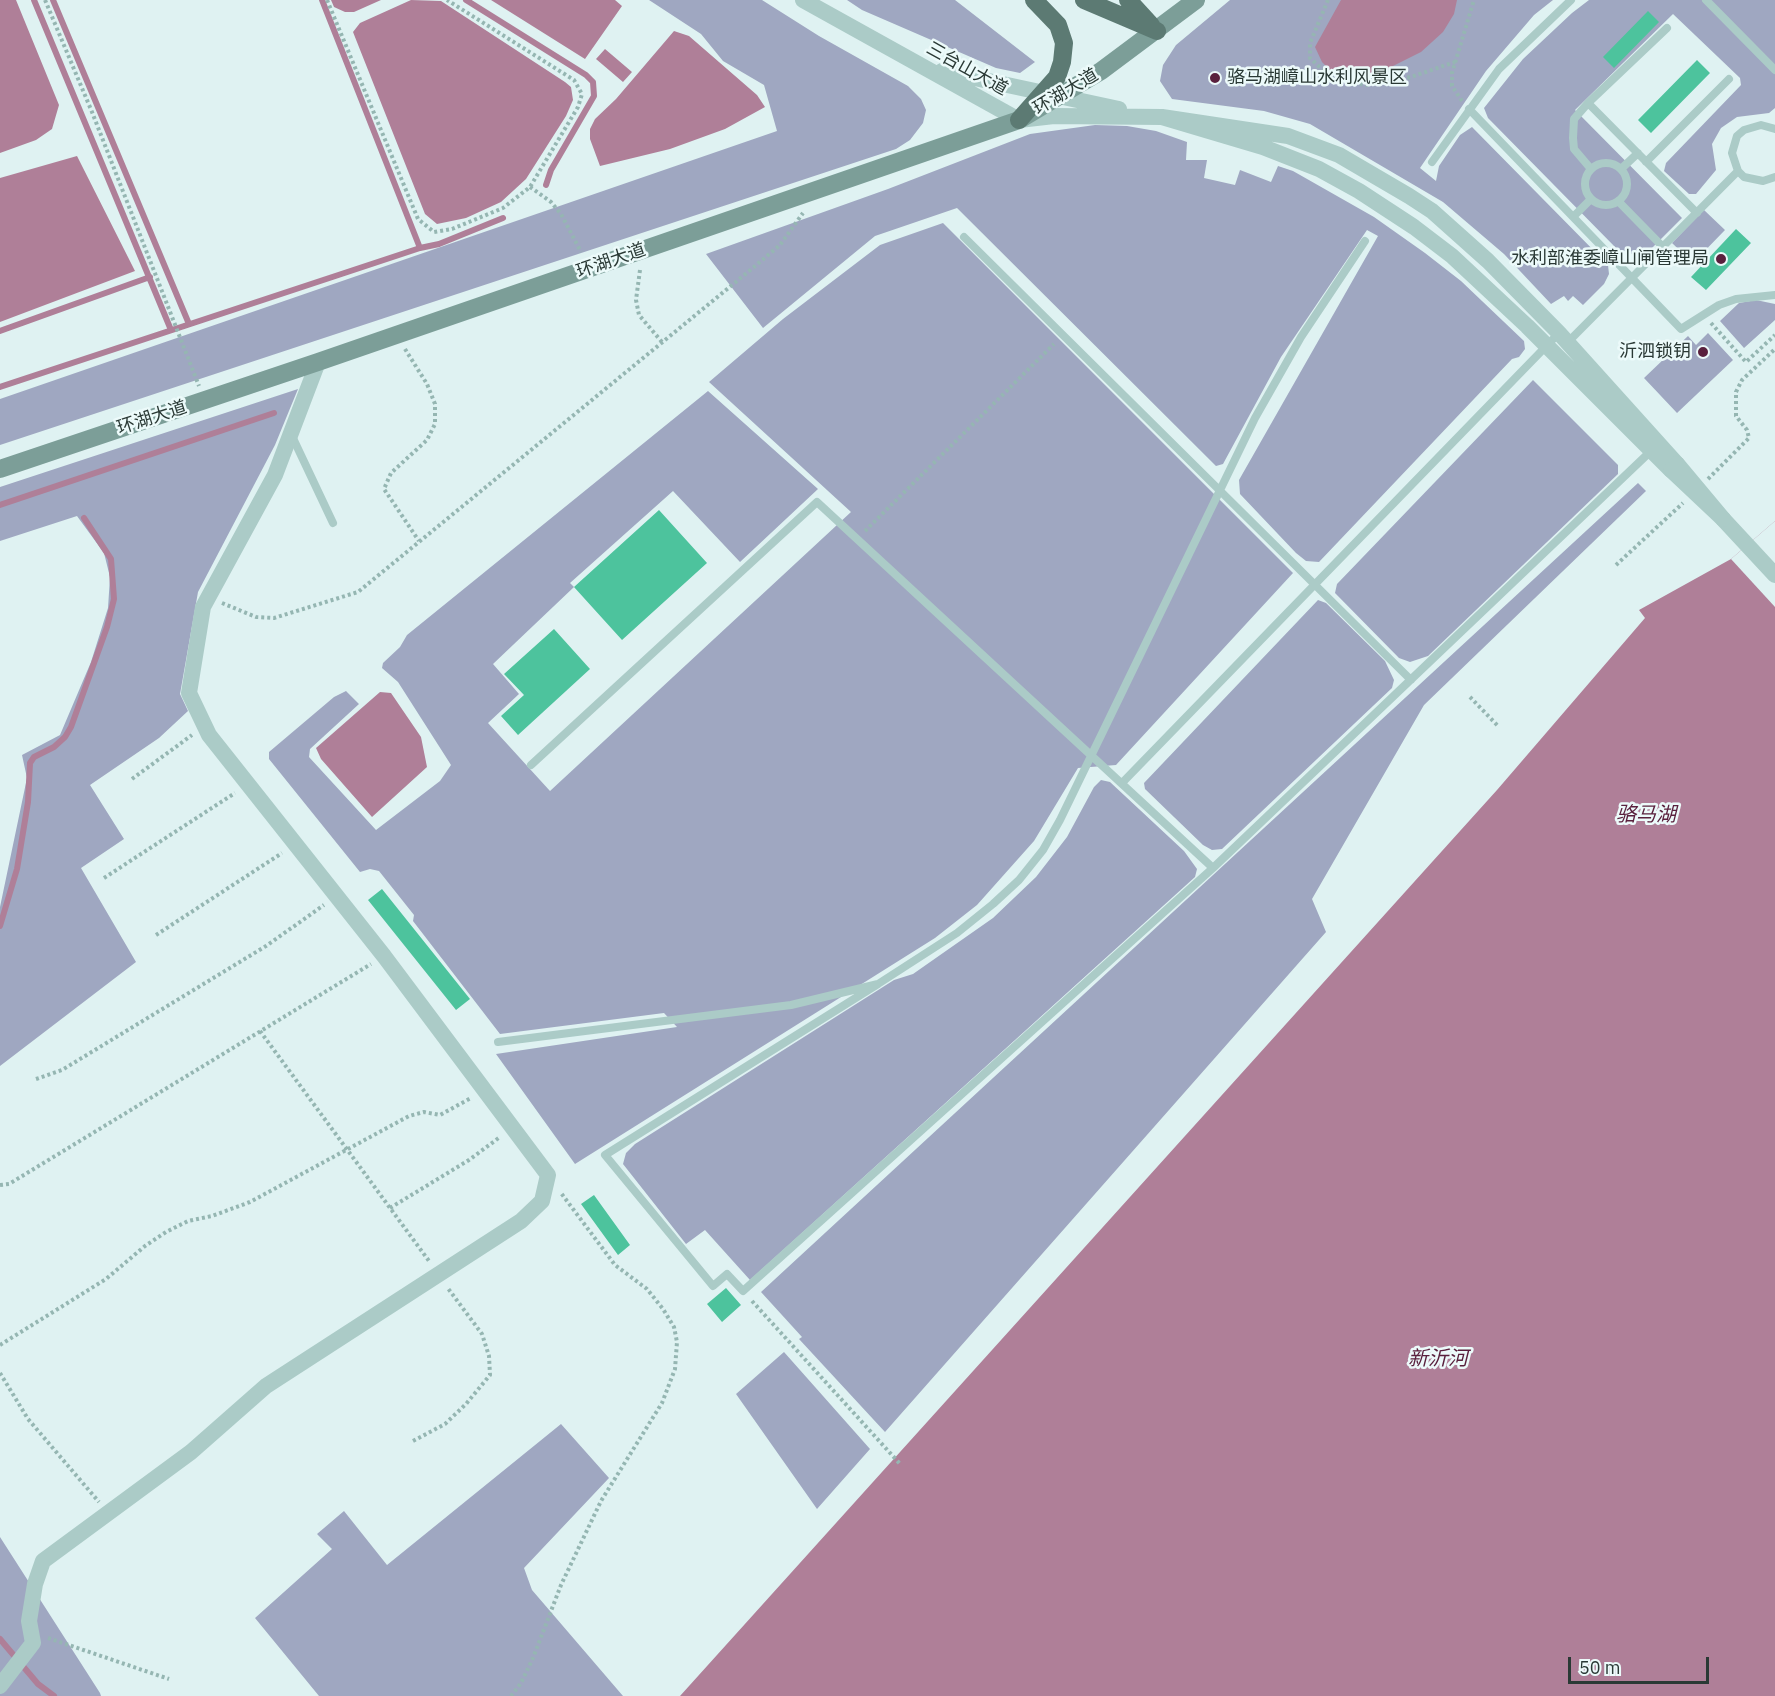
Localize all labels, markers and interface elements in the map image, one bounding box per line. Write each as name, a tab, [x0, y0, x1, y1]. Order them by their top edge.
street label: 三台山大道	[922, 38, 1012, 100]
street label: 环湖大道	[1030, 64, 1102, 120]
place label: 骆马湖嶂山水利风景区	[1227, 67, 1407, 89]
marker: 骆马湖嶂山水利风景区	[1208, 71, 1222, 85]
street label: 环湖大道	[573, 239, 649, 283]
place label: 水利部淮委嶂山闸管理局	[1511, 248, 1709, 270]
marker: 水利部淮委嶂山闸管理局	[1714, 252, 1728, 266]
place label: 沂泗锁钥	[1619, 341, 1691, 363]
marker: 沂泗锁钥	[1696, 345, 1710, 359]
street label: 环湖大道	[114, 397, 190, 439]
water label: 骆马湖	[1616, 803, 1676, 827]
water label: 新沂河	[1408, 1347, 1468, 1371]
scale bar	[1571, 1645, 1712, 1683]
text: 50 m	[1579, 1656, 1621, 1679]

